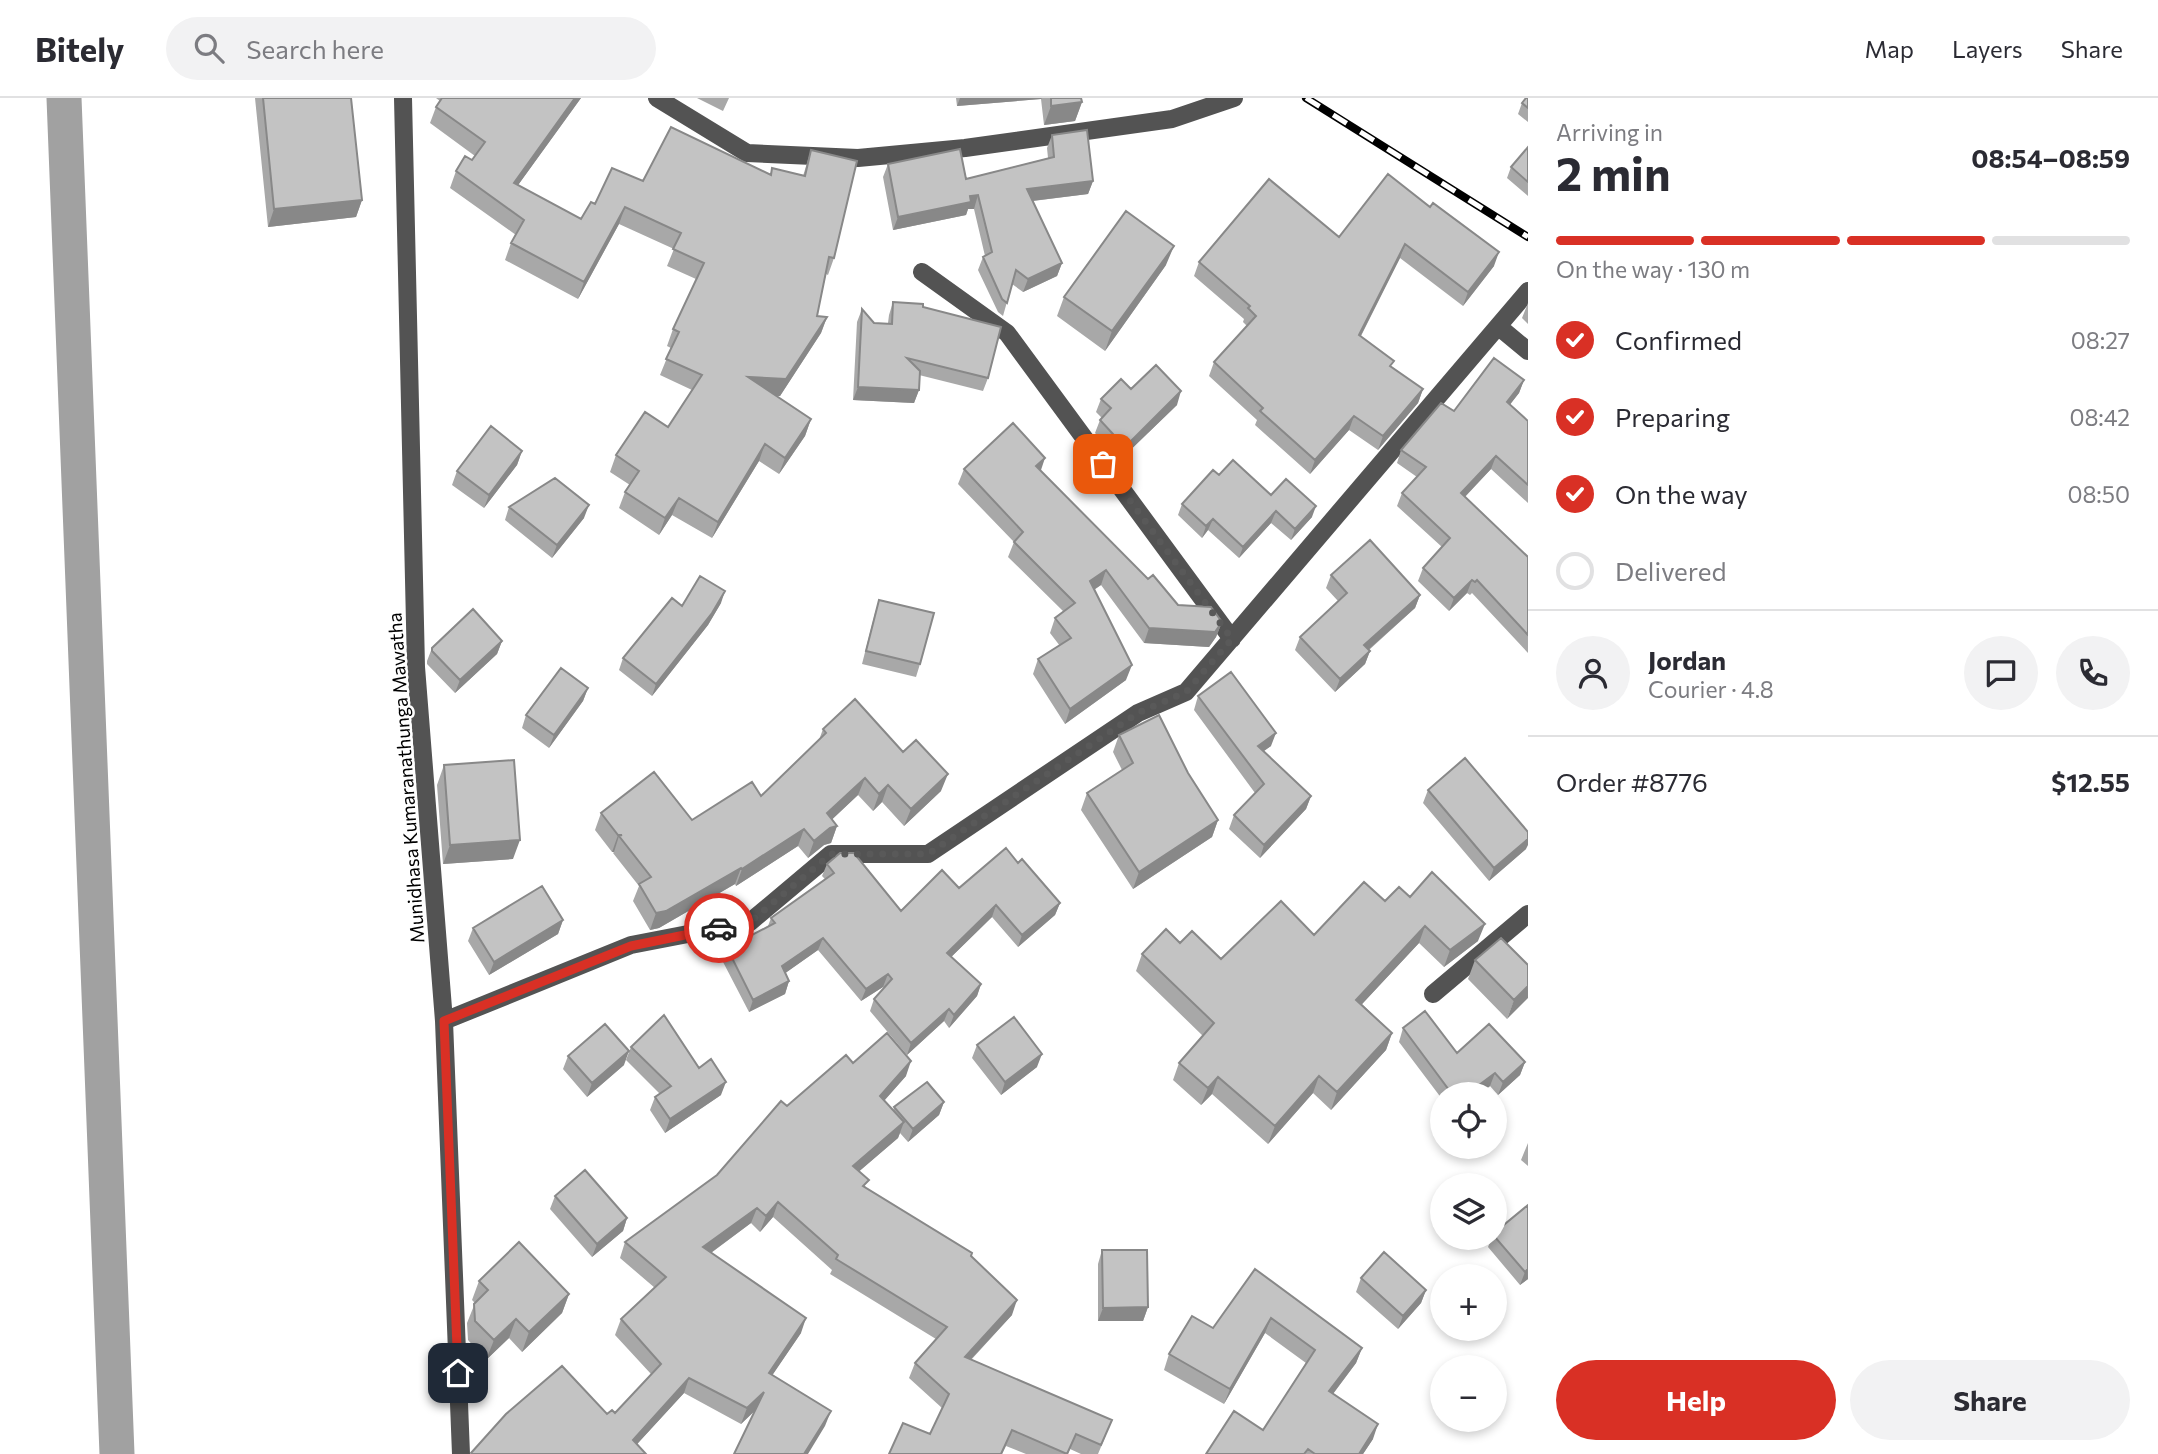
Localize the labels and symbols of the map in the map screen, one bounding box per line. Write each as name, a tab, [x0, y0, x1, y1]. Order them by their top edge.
pin	[1073, 434, 1133, 494]
street label: Munidhasa Kumaranathunga Mawatha	[382, 612, 429, 944]
courier	[684, 893, 754, 963]
pin	[428, 1343, 488, 1403]

